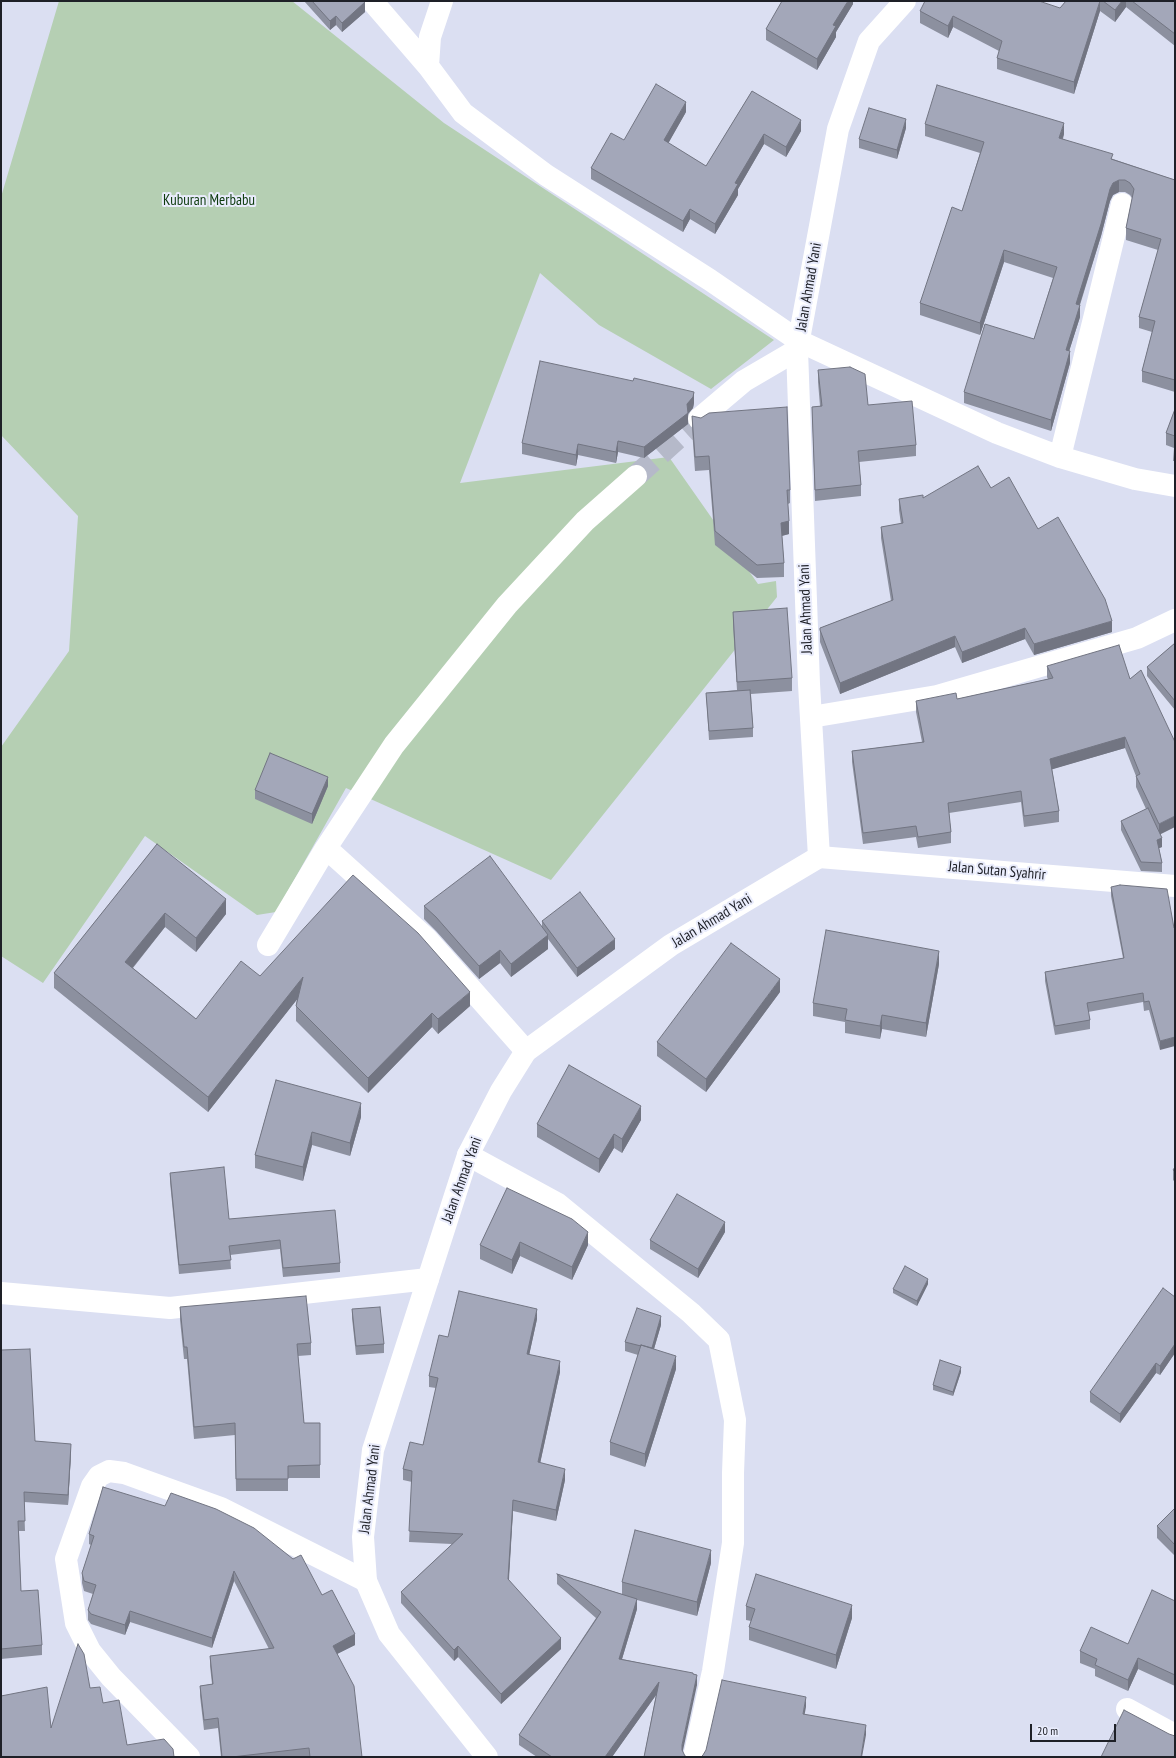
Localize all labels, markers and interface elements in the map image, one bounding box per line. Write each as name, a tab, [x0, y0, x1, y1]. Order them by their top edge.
park label: Kuburan Merbabu	[163, 192, 255, 210]
street label: Jalan Ahmad Yani	[792, 241, 826, 333]
street label: Jalan Ahmad Yani	[795, 564, 817, 654]
street label: Jalan Sutan Syahrir	[947, 858, 1047, 884]
street label: Jalan Ahmad Yani	[669, 890, 755, 952]
street label: Jalan Ahmad Yani	[438, 1135, 486, 1225]
street label: Jalan Ahmad Yani	[356, 1443, 384, 1535]
scale bar	[1032, 1716, 1118, 1742]
text: 20 m	[1037, 1723, 1058, 1738]

